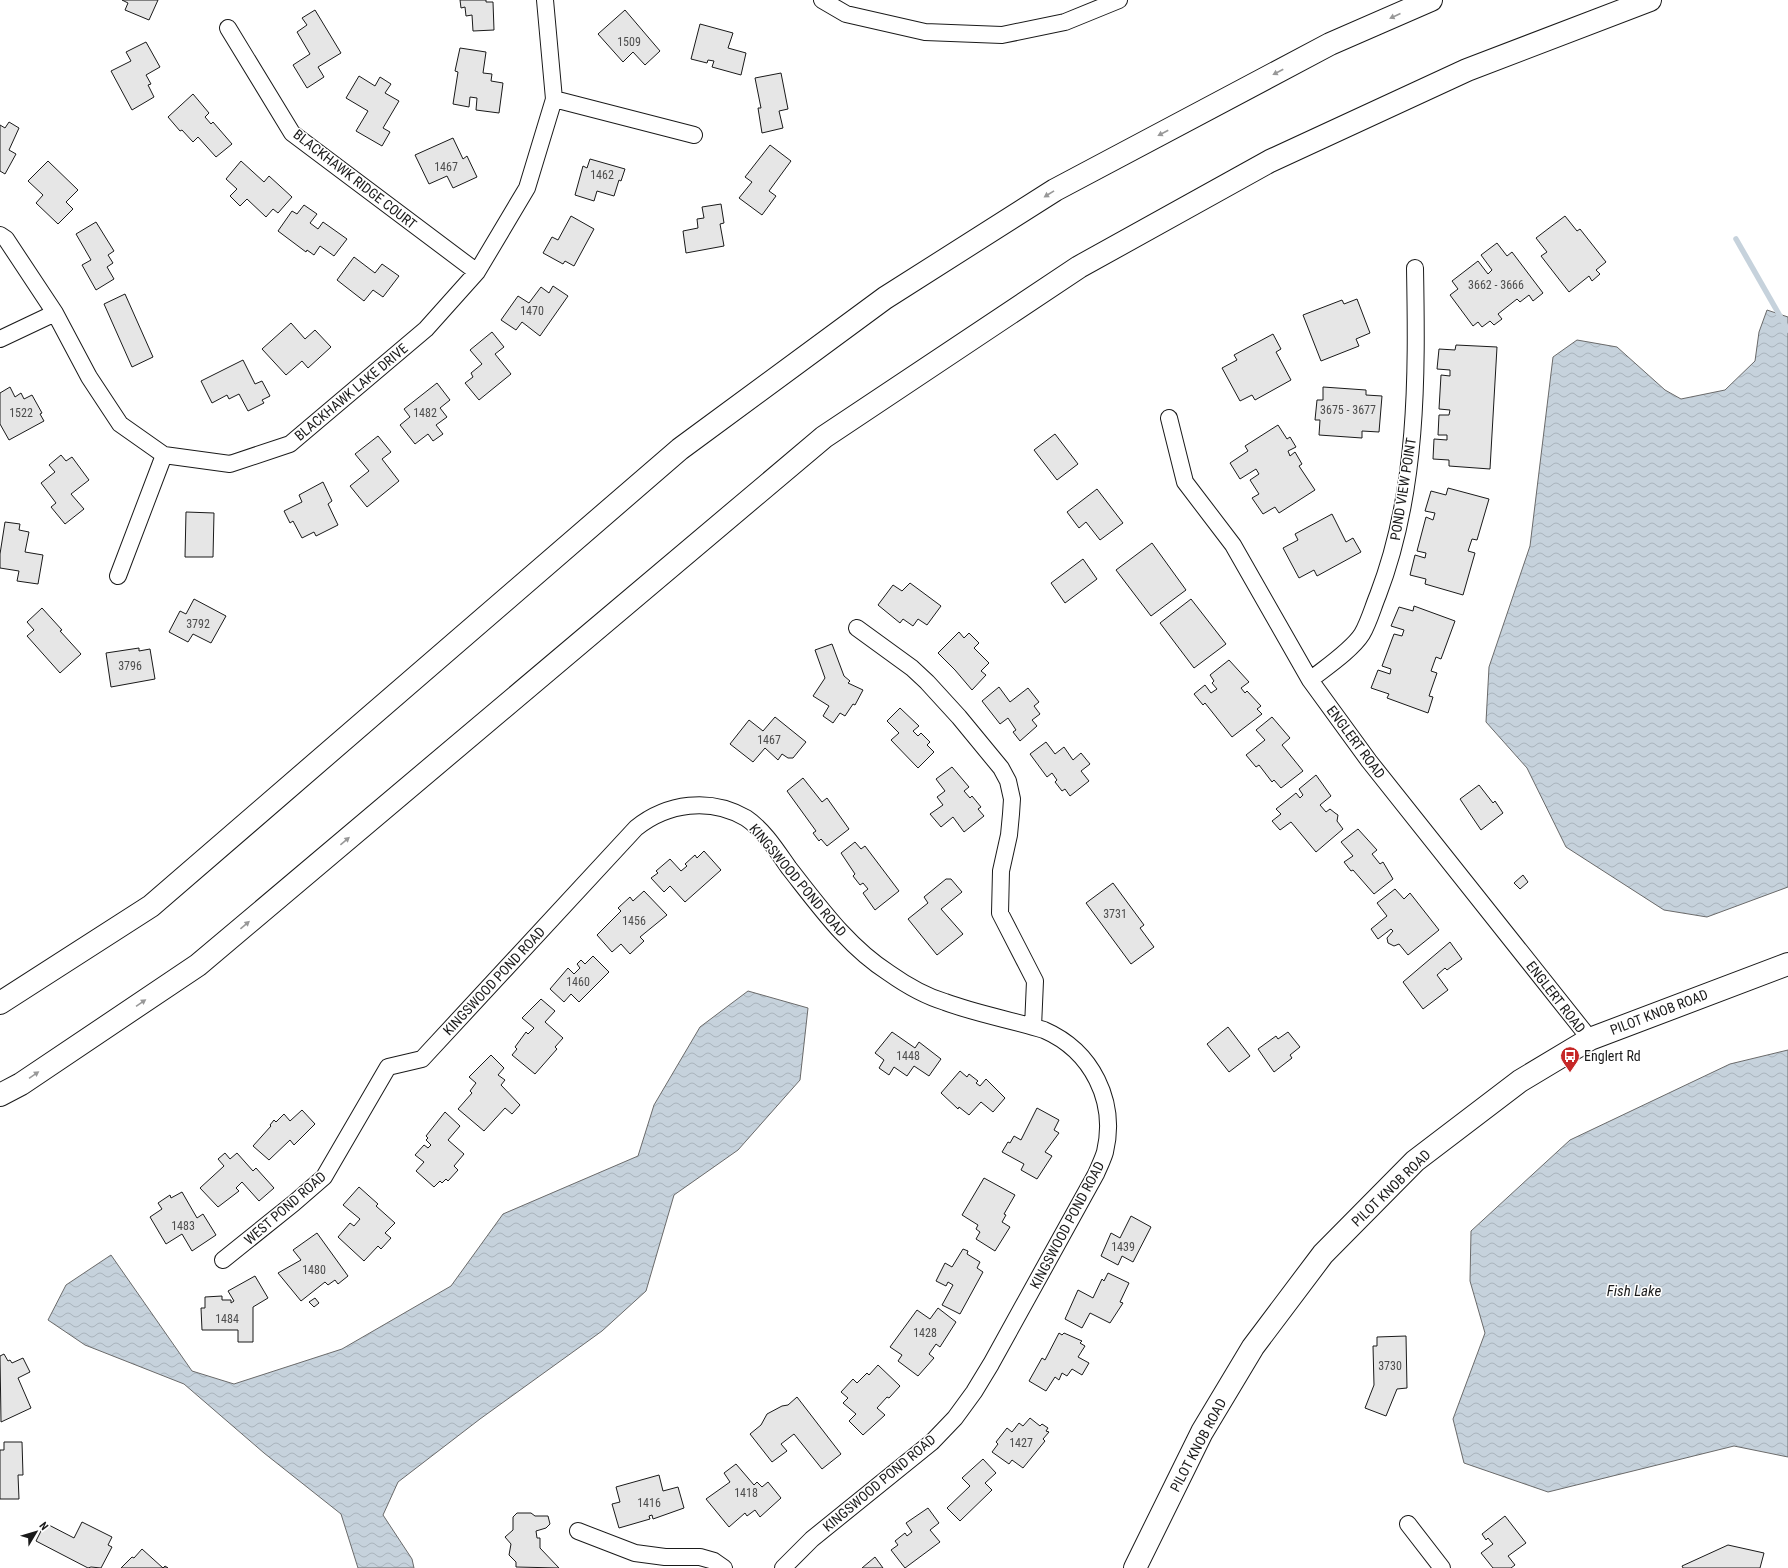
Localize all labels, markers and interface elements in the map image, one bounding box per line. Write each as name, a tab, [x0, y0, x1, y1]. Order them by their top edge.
one-way arrow	[1389, 13, 1401, 19]
house number: 1509	[617, 35, 641, 49]
one-way arrow	[1272, 69, 1284, 75]
street label: BLACKHAWK RIDGE COURT	[290, 126, 420, 232]
one-way arrow	[1158, 129, 1169, 136]
house number: 1467	[434, 160, 458, 174]
house number: 1462	[590, 168, 614, 182]
one-way arrow	[1044, 190, 1054, 198]
house number: 3662 - 3666	[1468, 278, 1524, 292]
house number: 1470	[520, 304, 544, 318]
street label: BLACKHAWK LAKE DRIVE	[291, 340, 411, 444]
house number: 3675 - 3677	[1320, 403, 1376, 417]
house number: 1522	[9, 406, 33, 420]
house number: 1482	[413, 406, 437, 420]
street label: POND VIEW POINT	[1387, 437, 1419, 541]
house number: 3792	[186, 617, 210, 631]
house number: 3796	[118, 659, 142, 673]
street label: ENGLERT ROAD	[1324, 703, 1388, 781]
house number: 1467	[757, 733, 781, 747]
street label: KINGSWOOD POND ROAD	[746, 821, 850, 939]
one-way arrow	[339, 836, 350, 845]
house number: 3731	[1103, 907, 1127, 921]
house number: 1456	[622, 914, 646, 928]
one-way arrow	[240, 920, 251, 929]
street label: KINGSWOOD POND ROAD	[440, 924, 548, 1038]
street label: ENGLERT ROAD	[1523, 958, 1589, 1036]
house number: 1460	[566, 975, 590, 989]
street label: PILOT KNOB ROAD	[1608, 986, 1710, 1038]
one-way arrow	[136, 999, 147, 1006]
bus stop icon: Englert Rd	[1559, 1045, 1581, 1073]
place label: Englert Rd	[1584, 1048, 1641, 1064]
house number: 1448	[896, 1049, 920, 1063]
one-way arrow	[28, 1071, 39, 1079]
street label: PILOT KNOB ROAD	[1348, 1146, 1434, 1230]
street label: KINGSWOOD POND ROAD	[1027, 1159, 1107, 1291]
street label: WEST POND ROAD	[241, 1168, 329, 1248]
house number: 1483	[171, 1219, 195, 1233]
house number: 1439	[1111, 1240, 1135, 1254]
house number: 1480	[302, 1263, 326, 1277]
water label: Fish Lake	[1607, 1282, 1661, 1300]
house number: 1484	[215, 1312, 239, 1326]
house number: 1428	[913, 1326, 937, 1340]
house number: 3730	[1378, 1359, 1402, 1373]
street label: PILOT KNOB ROAD	[1167, 1396, 1229, 1494]
street label: KINGSWOOD POND ROAD	[820, 1431, 938, 1535]
house number: 1427	[1009, 1436, 1033, 1450]
house number: 1418	[734, 1486, 758, 1500]
house number: 1416	[637, 1496, 661, 1510]
north arrow	[16, 1512, 56, 1552]
text: N	[36, 1519, 51, 1533]

